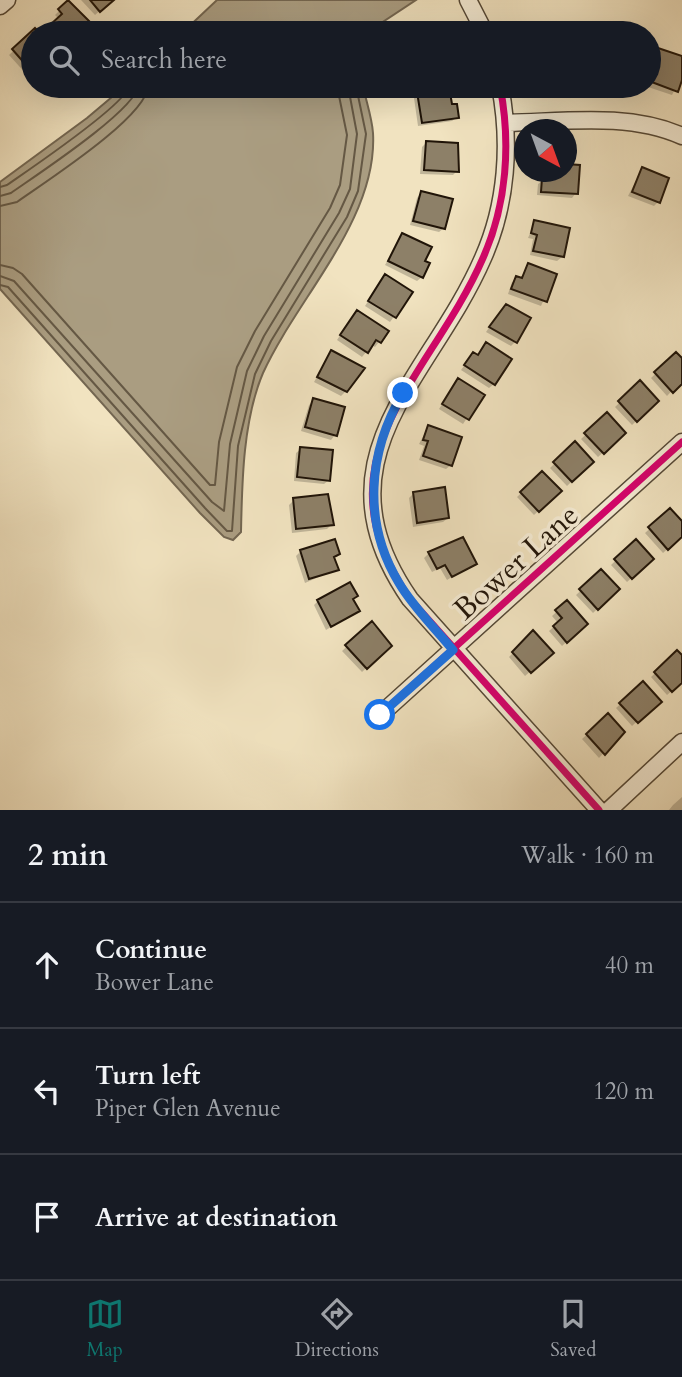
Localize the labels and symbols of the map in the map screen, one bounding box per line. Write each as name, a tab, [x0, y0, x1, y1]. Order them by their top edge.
north arrow	[514, 119, 577, 182]
route end	[387, 377, 418, 408]
street label: Bower Lane	[445, 495, 588, 629]
route start	[364, 699, 395, 730]

